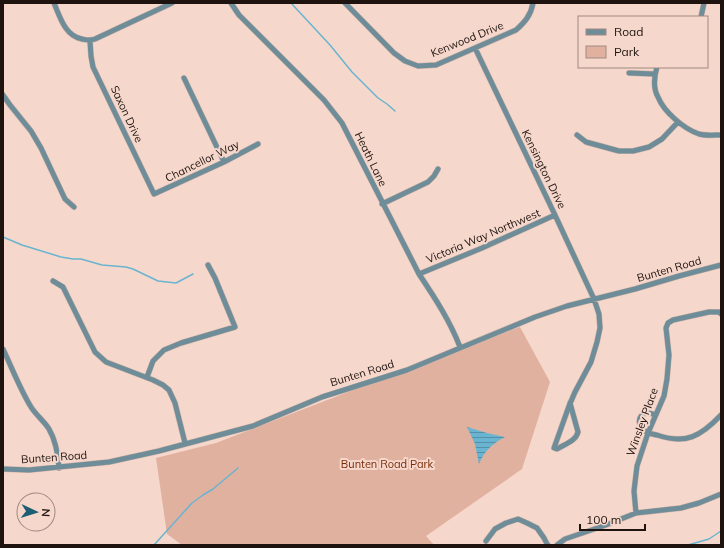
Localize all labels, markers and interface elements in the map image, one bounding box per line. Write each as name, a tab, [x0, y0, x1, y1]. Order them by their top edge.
legend	[578, 16, 708, 68]
street label: Kenwood Drive	[429, 18, 505, 60]
text: Road	[614, 24, 643, 39]
text: Park	[614, 44, 640, 59]
street label: Saxon Drive	[108, 83, 146, 145]
street label: Kensington Drive	[519, 127, 569, 211]
street label: Heath Lane	[352, 129, 390, 189]
street label: Chancellor Way	[163, 137, 241, 185]
street label: Victoria Way Northwest	[424, 206, 542, 266]
street label: Bunten Road	[635, 253, 703, 285]
street label: Bunten Road	[328, 357, 396, 389]
street label: Winsley Place	[623, 386, 661, 458]
street label: Bunten Road	[20, 448, 88, 466]
park label: Bunten Road Park	[341, 457, 434, 471]
north arrow	[16, 492, 56, 532]
scale bar	[580, 506, 645, 532]
text: N	[39, 508, 53, 517]
text: 100 m	[586, 512, 621, 527]

